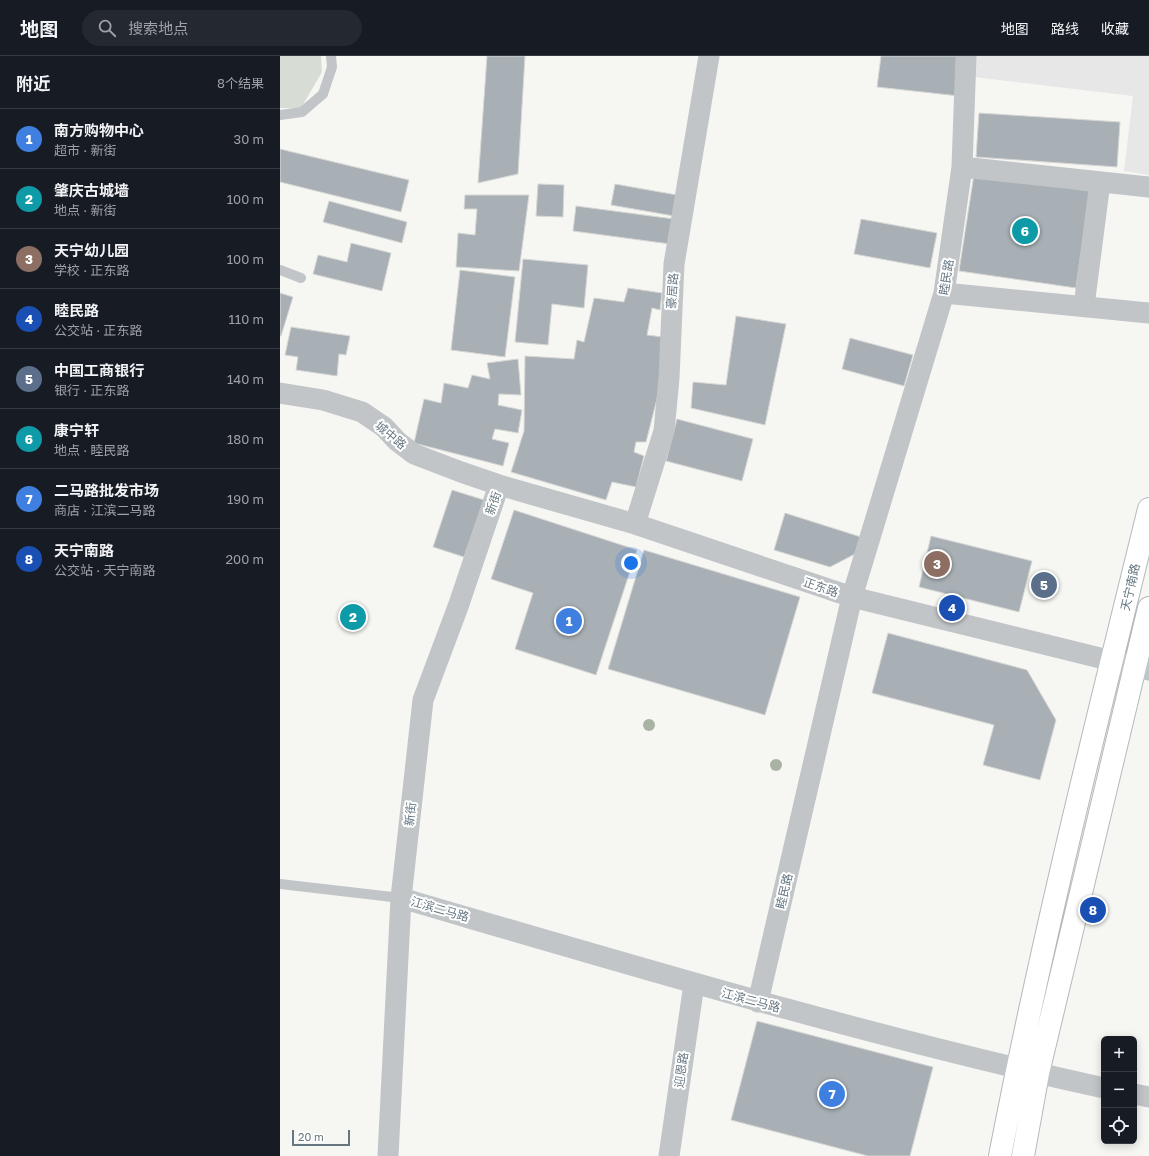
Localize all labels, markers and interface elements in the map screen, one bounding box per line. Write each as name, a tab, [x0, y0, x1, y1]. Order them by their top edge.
search box	[82, 10, 362, 46]
text: 地图	[20, 17, 58, 40]
icon: search	[96, 17, 118, 39]
text: 搜索地点	[128, 19, 188, 37]
text: 地图	[1001, 20, 1029, 37]
text: 路线	[1051, 20, 1079, 37]
text: 收藏	[1101, 20, 1129, 37]
text: 附近	[16, 73, 50, 94]
text: 8个结果	[217, 75, 264, 91]
text: 南方购物中心	[54, 121, 144, 139]
text: 1	[26, 131, 32, 147]
text: 30 m	[234, 131, 264, 147]
text: 超市 · 新街	[54, 142, 116, 158]
text: 肇庆古城墙	[54, 181, 129, 199]
text: 2	[25, 191, 33, 207]
text: 100 m	[227, 191, 264, 207]
text: 地点 · 新街	[54, 202, 116, 218]
pin: 6	[1012, 216, 1038, 246]
text: 天宁幼儿园	[54, 241, 129, 259]
text: 3	[25, 251, 33, 267]
text: 100 m	[227, 251, 264, 267]
street label: 睦民路	[936, 258, 956, 296]
text: 学校 · 正东路	[54, 262, 129, 278]
street label: 豪居路	[663, 273, 681, 309]
text: 睦民路	[54, 301, 99, 319]
text: 4	[25, 311, 33, 327]
text: 110 m	[229, 311, 264, 327]
text: 公交站 · 正东路	[54, 322, 142, 338]
text: 中国工商银行	[54, 361, 144, 379]
text: 5	[25, 371, 33, 387]
text: 140 m	[227, 371, 264, 387]
text: 银行 · 正东路	[54, 382, 129, 398]
street label: 城中路	[372, 418, 410, 452]
text: 康宁轩	[54, 421, 99, 439]
text: 6	[25, 431, 33, 447]
text: 180 m	[227, 431, 264, 447]
text: 地点 · 睦民路	[54, 442, 129, 458]
text: 二马路批发市场	[54, 481, 159, 499]
street label: 新街	[482, 489, 504, 517]
text: 7	[25, 491, 33, 507]
text: 190 m	[227, 491, 264, 507]
text: 商店 · 江滨二马路	[54, 502, 155, 518]
text: 天宁南路	[54, 541, 114, 559]
pin: 3	[924, 549, 950, 579]
text: 8	[25, 551, 33, 567]
text: 200 m	[226, 551, 264, 567]
your location	[621, 553, 641, 573]
text: 公交站 · 天宁南路	[54, 562, 155, 578]
street label: 天宁南路	[1117, 562, 1143, 612]
pin: 5	[1031, 570, 1057, 600]
street label: 正东路	[802, 574, 840, 600]
pin: 4	[939, 593, 965, 623]
pin: 2	[340, 602, 366, 632]
pin: 1	[556, 606, 582, 636]
street label: 新街	[401, 801, 419, 827]
street label: 睦民路	[773, 872, 795, 910]
street label: 江滨二马路	[409, 894, 471, 924]
pin: 8	[1080, 895, 1106, 925]
street label: 江滨二马路	[720, 985, 782, 1015]
map controls	[1101, 1036, 1137, 1144]
button: +	[1101, 1036, 1137, 1072]
street label: 迎恩路	[671, 1051, 691, 1089]
button: −	[1101, 1072, 1137, 1108]
pin: 7	[819, 1079, 845, 1109]
button: locate	[1101, 1108, 1137, 1144]
scale bar	[292, 1128, 350, 1147]
text: 20 m	[298, 1130, 324, 1143]

